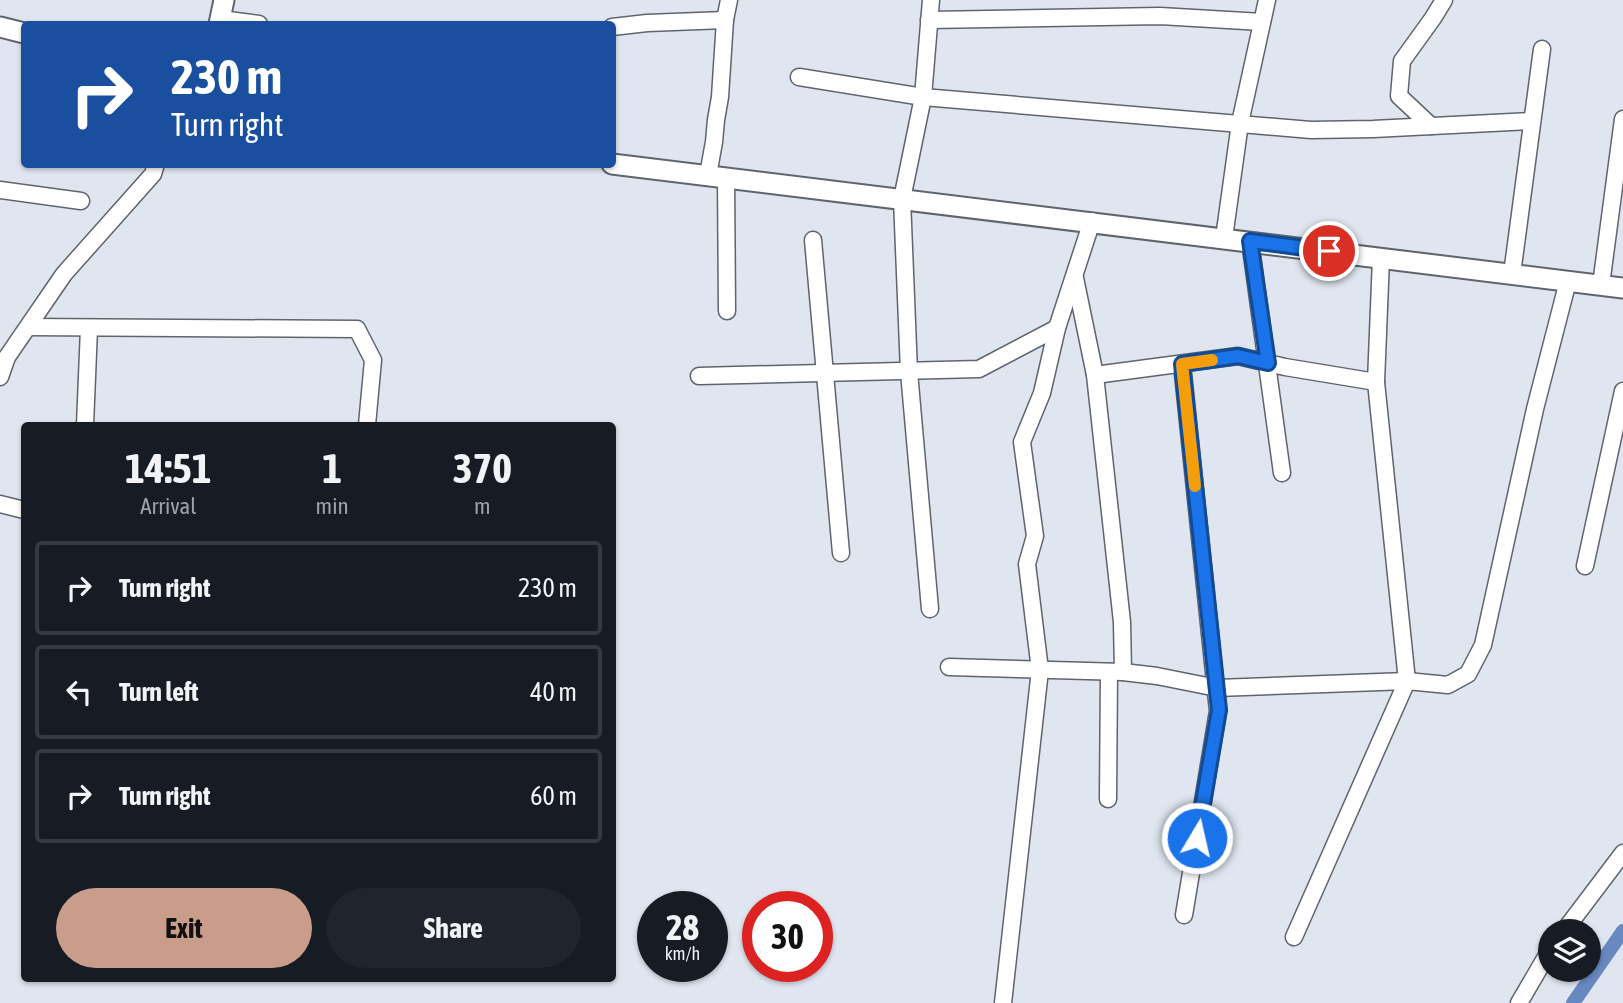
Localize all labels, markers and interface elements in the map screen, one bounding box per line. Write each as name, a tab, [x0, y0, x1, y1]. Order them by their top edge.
text: 230 m	[171, 48, 282, 104]
icon: right	[56, 49, 147, 140]
text: Turn right	[171, 106, 284, 143]
pin	[1299, 221, 1359, 281]
icon: arrive	[1310, 232, 1348, 270]
text: 14:51	[125, 444, 212, 492]
text: 1	[322, 444, 342, 492]
text: 370	[453, 444, 512, 492]
text: Arrival	[140, 493, 196, 519]
text: min	[316, 493, 349, 519]
text: m	[474, 493, 491, 519]
icon: right	[60, 569, 98, 607]
text: Turn right	[119, 573, 210, 603]
text: 230 m	[518, 573, 577, 603]
icon: left	[60, 673, 98, 711]
text: Turn left	[119, 677, 199, 707]
text: 40 m	[530, 677, 577, 707]
icon: right	[60, 777, 98, 815]
text: Turn right	[119, 781, 210, 811]
text: 60 m	[530, 781, 577, 811]
position arrow	[1160, 801, 1234, 875]
button: Exit	[56, 888, 312, 968]
button: Share	[326, 888, 581, 968]
speed limit sign: 30	[742, 891, 833, 982]
text: 28	[666, 907, 699, 947]
map controls	[1538, 919, 1601, 982]
button: layers	[1538, 919, 1601, 982]
text: km/h	[665, 943, 700, 964]

